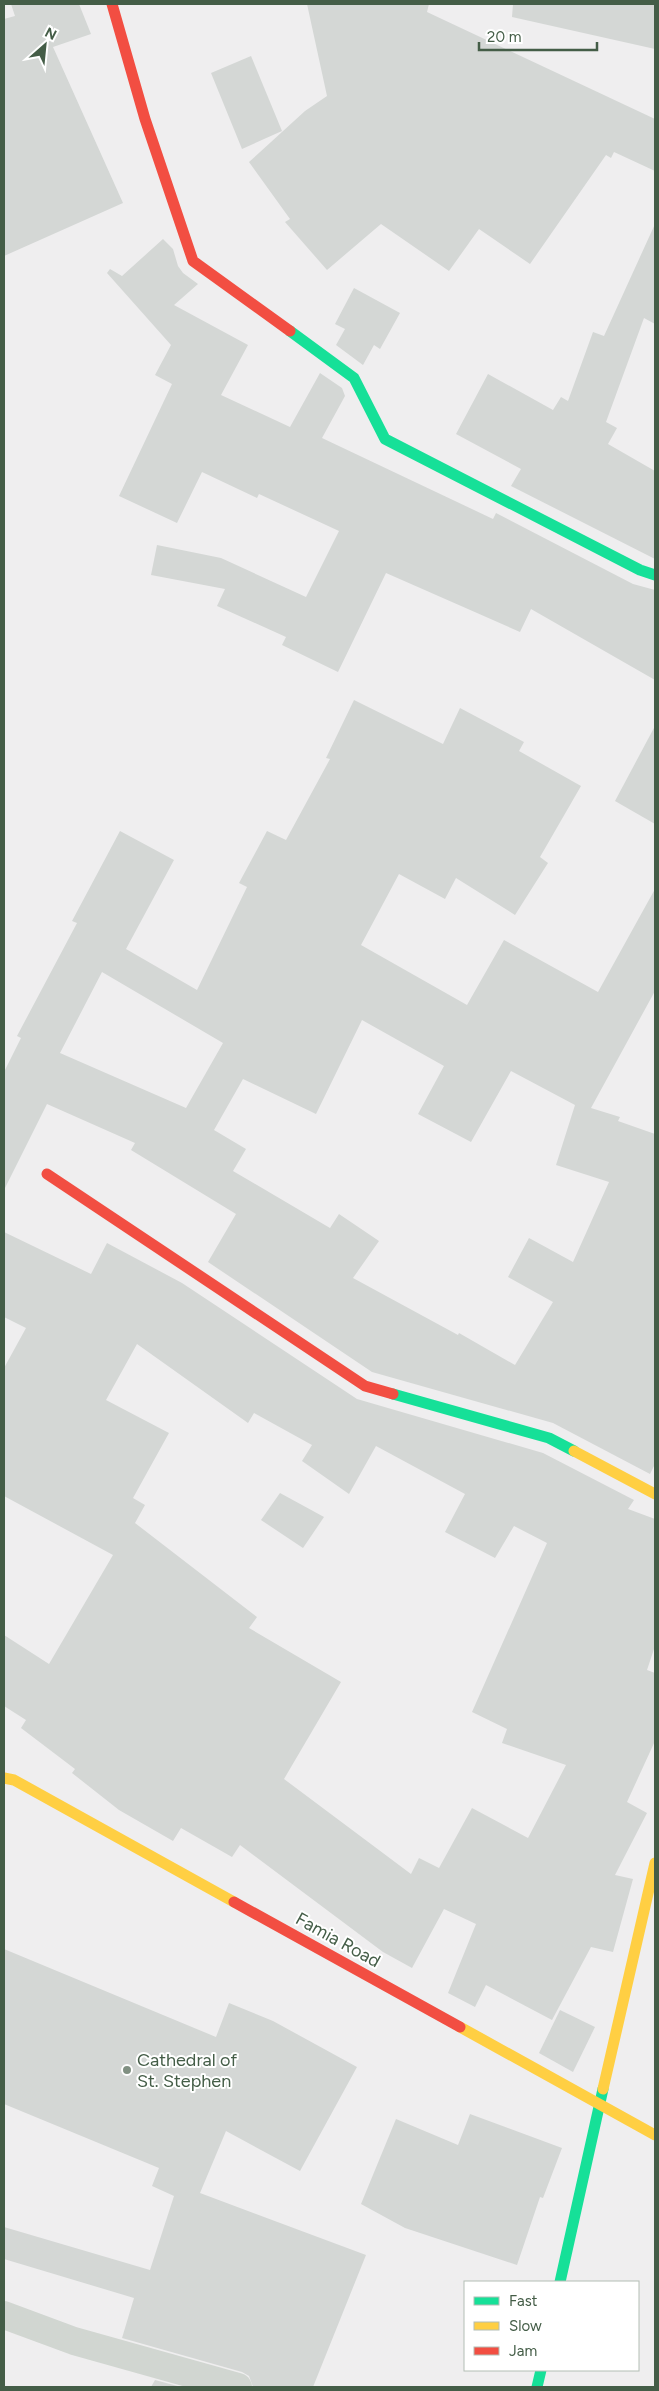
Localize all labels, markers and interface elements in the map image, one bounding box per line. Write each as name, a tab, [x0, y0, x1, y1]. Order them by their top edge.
north arrow	[20, 20, 70, 70]
scale bar	[479, 20, 596, 52]
text: N	[42, 24, 59, 44]
text: 20 m	[487, 28, 521, 46]
street label: Famia Road	[292, 1908, 384, 1972]
place label: Cathedral of St. Stephen	[137, 2049, 237, 2092]
marker: Cathedral of St. Stephen	[121, 2064, 133, 2076]
legend	[464, 2281, 639, 2371]
text: Fast	[509, 2292, 538, 2310]
text: Slow	[509, 2317, 542, 2335]
text: Jam	[509, 2342, 537, 2360]

